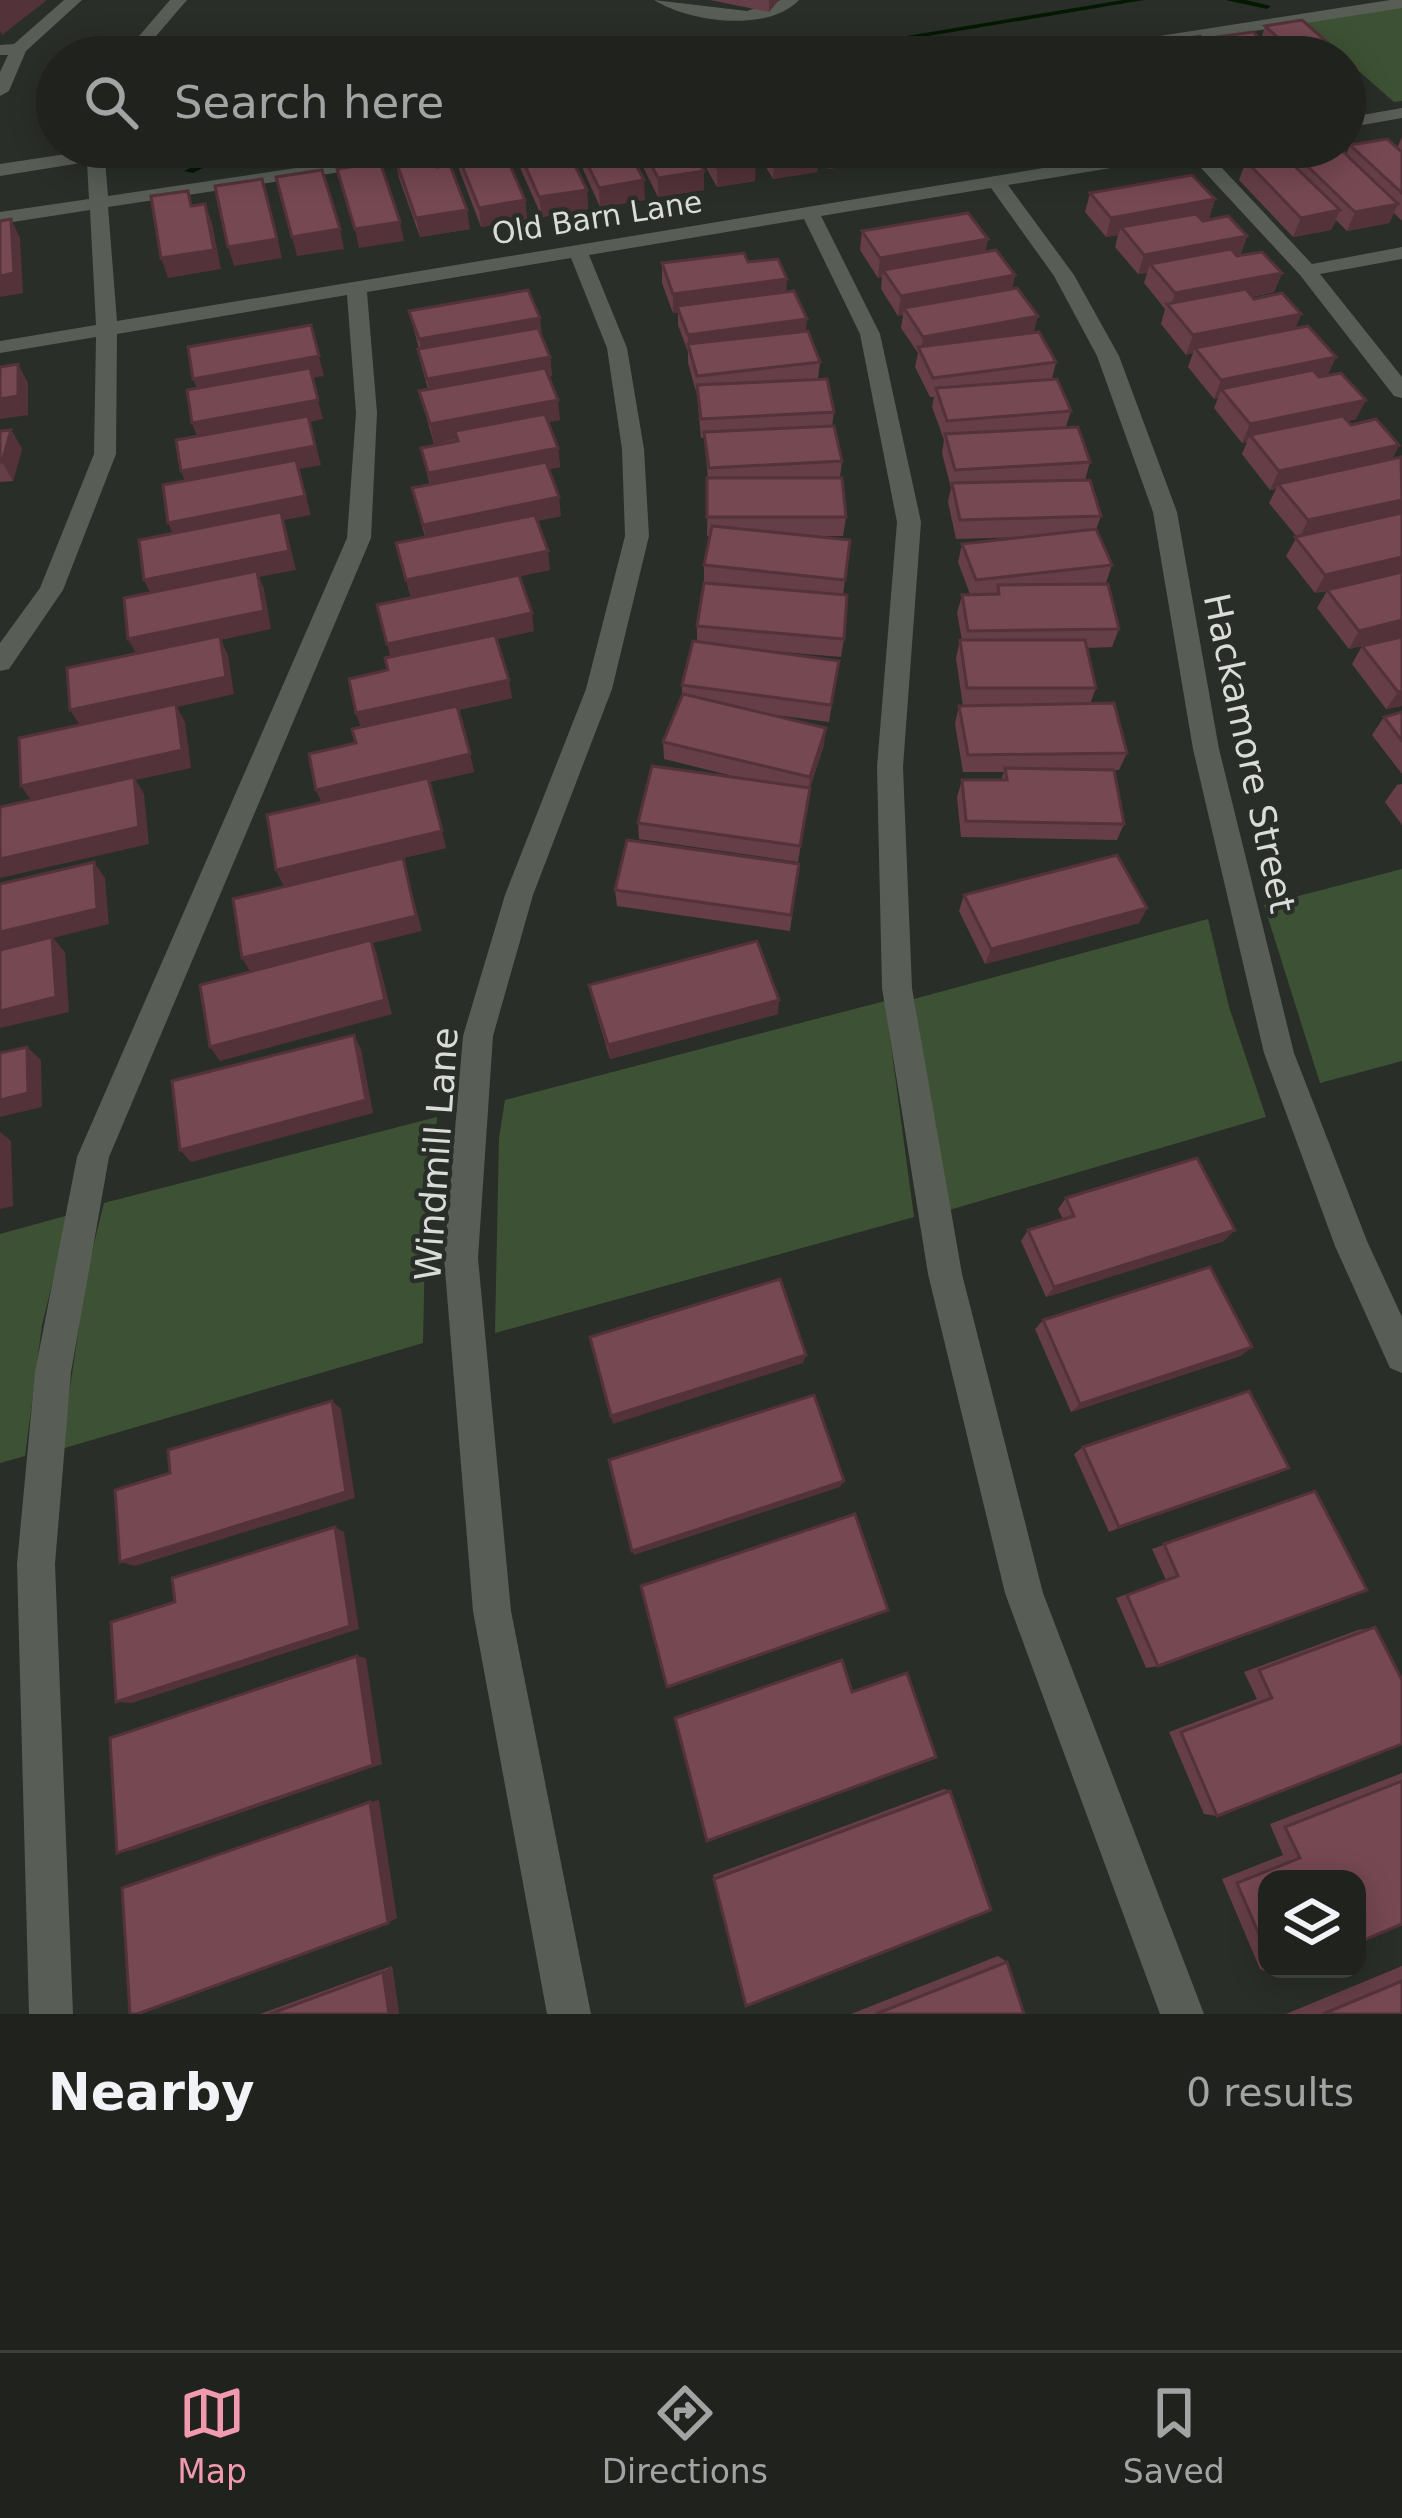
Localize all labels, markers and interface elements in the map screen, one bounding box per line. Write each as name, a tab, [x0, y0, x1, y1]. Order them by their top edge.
search box	[36, 36, 1366, 168]
icon: search	[78, 69, 144, 135]
text: Search here	[174, 76, 444, 129]
street label: Old Barn Lane	[489, 184, 705, 251]
street label: Hackamore Street	[1196, 590, 1303, 916]
street label: Windmill Lane	[407, 1026, 466, 1282]
map controls	[1258, 1870, 1366, 1978]
button: layers	[1258, 1870, 1366, 1978]
text: Nearby	[48, 2063, 255, 2122]
text: 0 results	[1186, 2070, 1354, 2115]
tab: Map	[177, 2380, 247, 2491]
tab: Directions	[602, 2380, 768, 2491]
tab: Saved	[1123, 2380, 1225, 2491]

